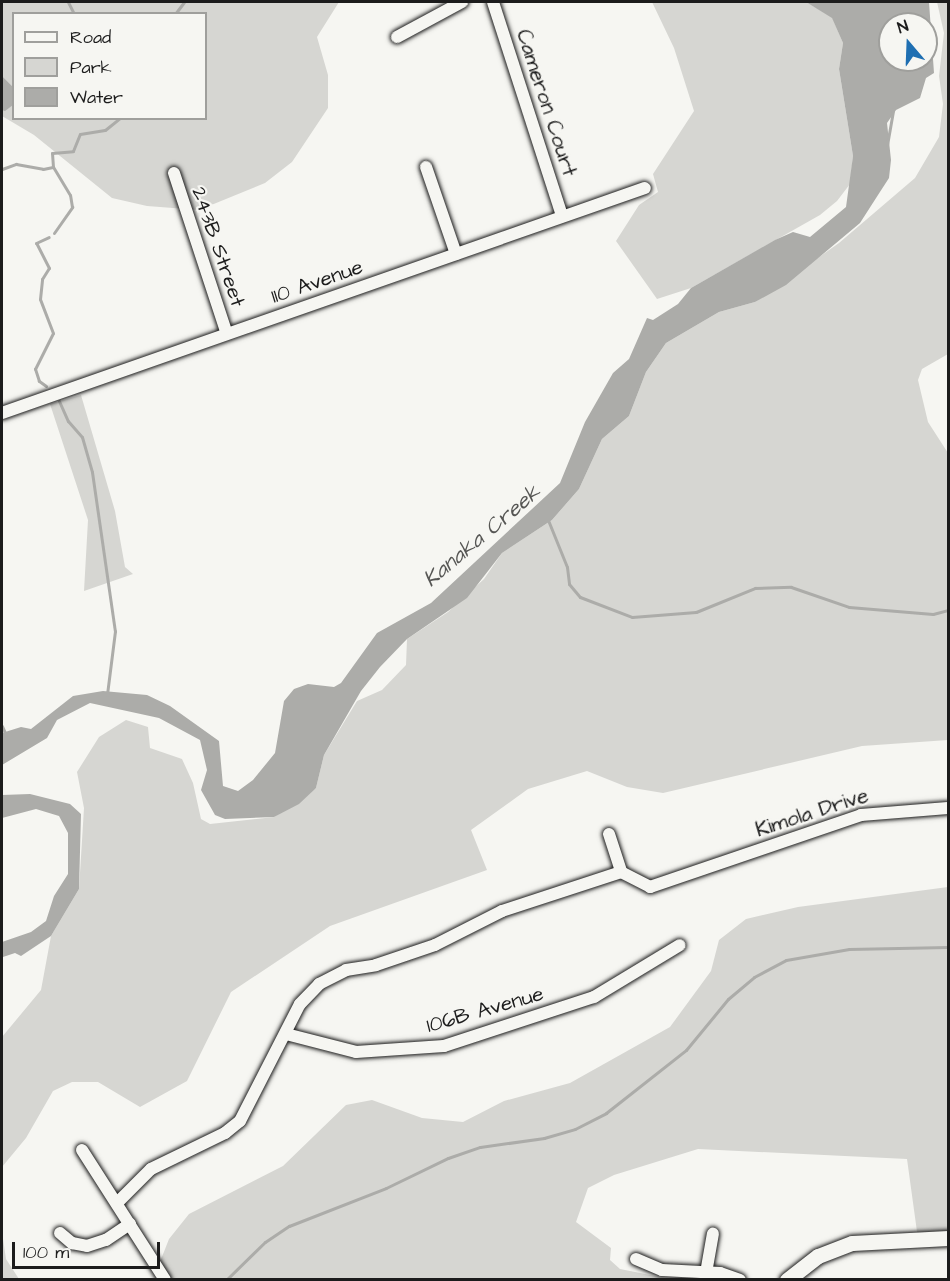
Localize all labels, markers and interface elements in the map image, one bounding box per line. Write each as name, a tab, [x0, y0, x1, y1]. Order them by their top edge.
legend	[12, 12, 207, 120]
north arrow	[878, 12, 938, 72]
text: N	[894, 15, 911, 39]
text: Road	[70, 25, 111, 50]
street label: Cameron Court	[510, 26, 582, 180]
text: Park	[70, 55, 112, 80]
text: Water	[70, 85, 123, 110]
street label: 243B Street	[186, 184, 250, 310]
street label: 110 Avenue	[268, 255, 366, 309]
water label: Kanaka Creek	[418, 479, 546, 593]
street label: Kimola Drive	[752, 783, 872, 843]
street label: 106B Avenue	[424, 981, 546, 1039]
scale bar	[15, 1230, 164, 1268]
text: 100 m	[23, 1240, 69, 1265]

